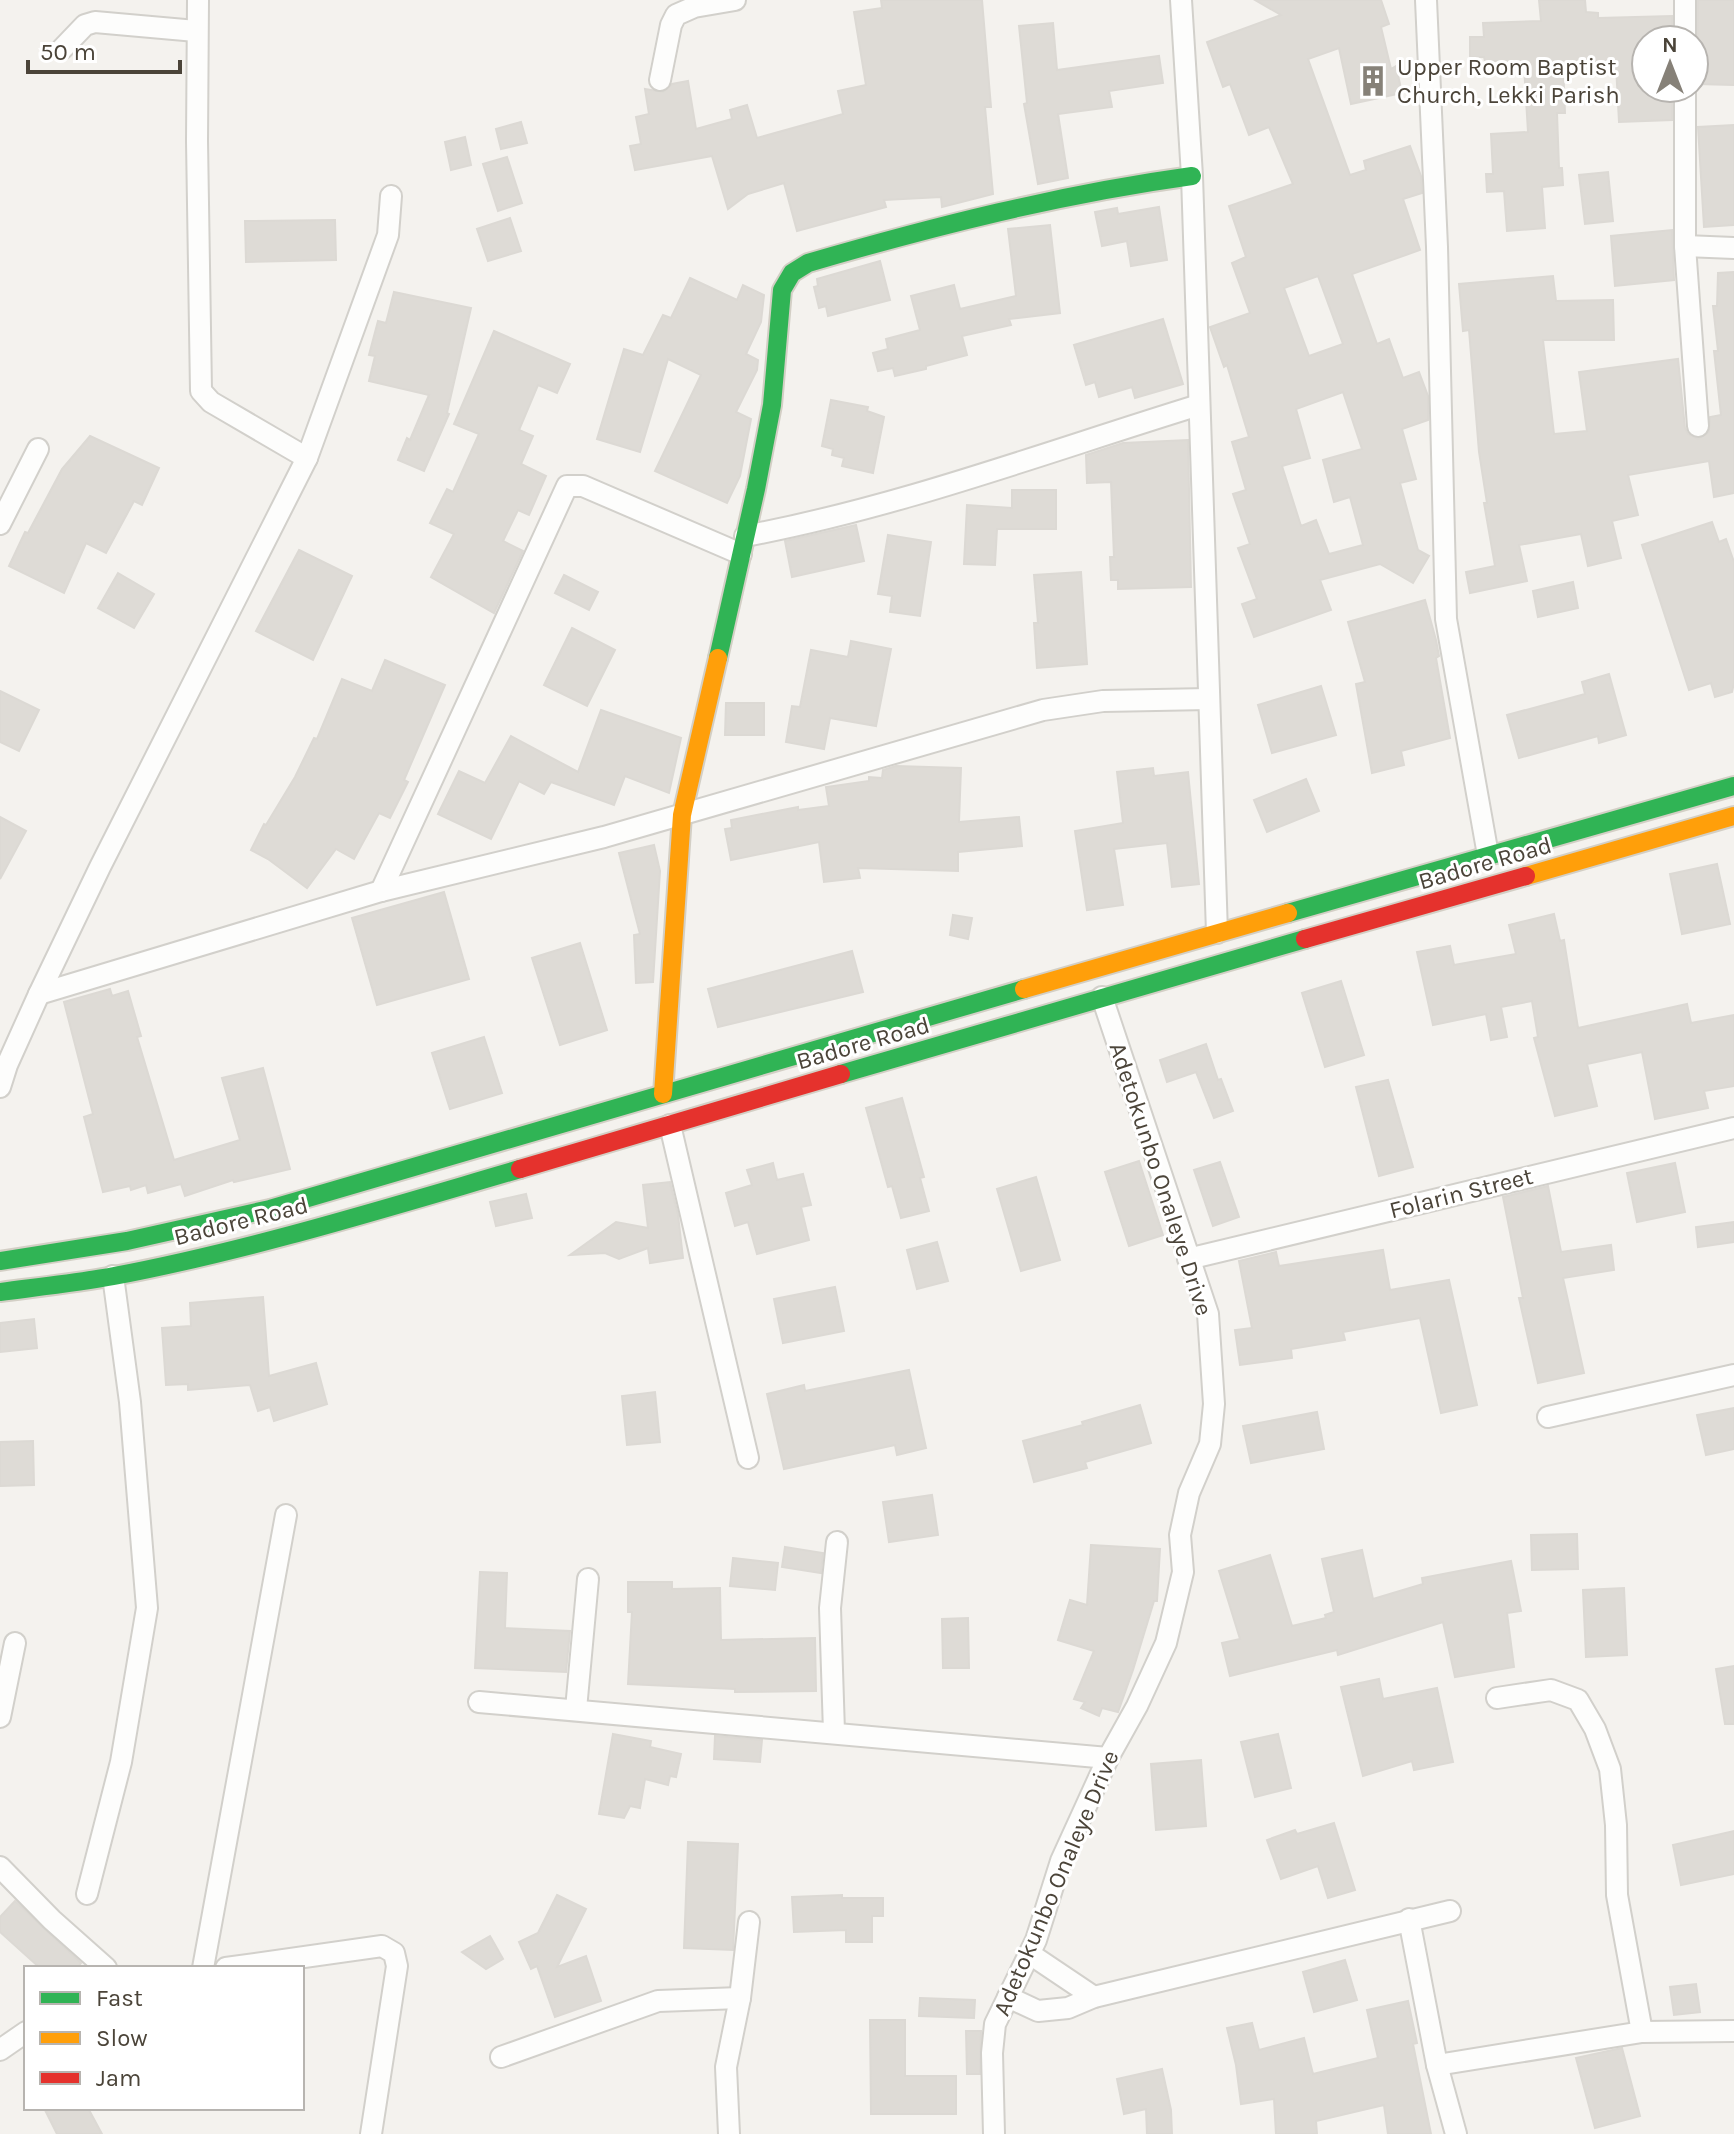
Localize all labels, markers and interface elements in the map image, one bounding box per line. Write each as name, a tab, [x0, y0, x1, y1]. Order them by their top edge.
scale bar	[28, 24, 180, 74]
north arrow	[1630, 24, 1710, 104]
text: N	[1662, 32, 1678, 58]
text: 50 m	[40, 38, 96, 66]
place label: Upper Room Baptist Church, Lekki Parish	[1397, 53, 1620, 109]
building icon: Upper Room Baptist Church, Lekki Parish	[1356, 64, 1390, 98]
street label: Badore Road	[1415, 831, 1555, 895]
street label: Badore Road	[793, 1011, 933, 1075]
street label: Adetokunbo Onaleye Drive	[1104, 1039, 1218, 1319]
street label: Folarin Street	[1386, 1162, 1536, 1224]
street label: Badore Road	[171, 1191, 311, 1251]
street label: Adetokunbo Onaleye Drive	[987, 1746, 1125, 2020]
legend	[24, 1966, 304, 2110]
text: Fast	[96, 1984, 143, 2012]
text: Slow	[96, 2024, 148, 2052]
text: Jam	[96, 2064, 141, 2092]

